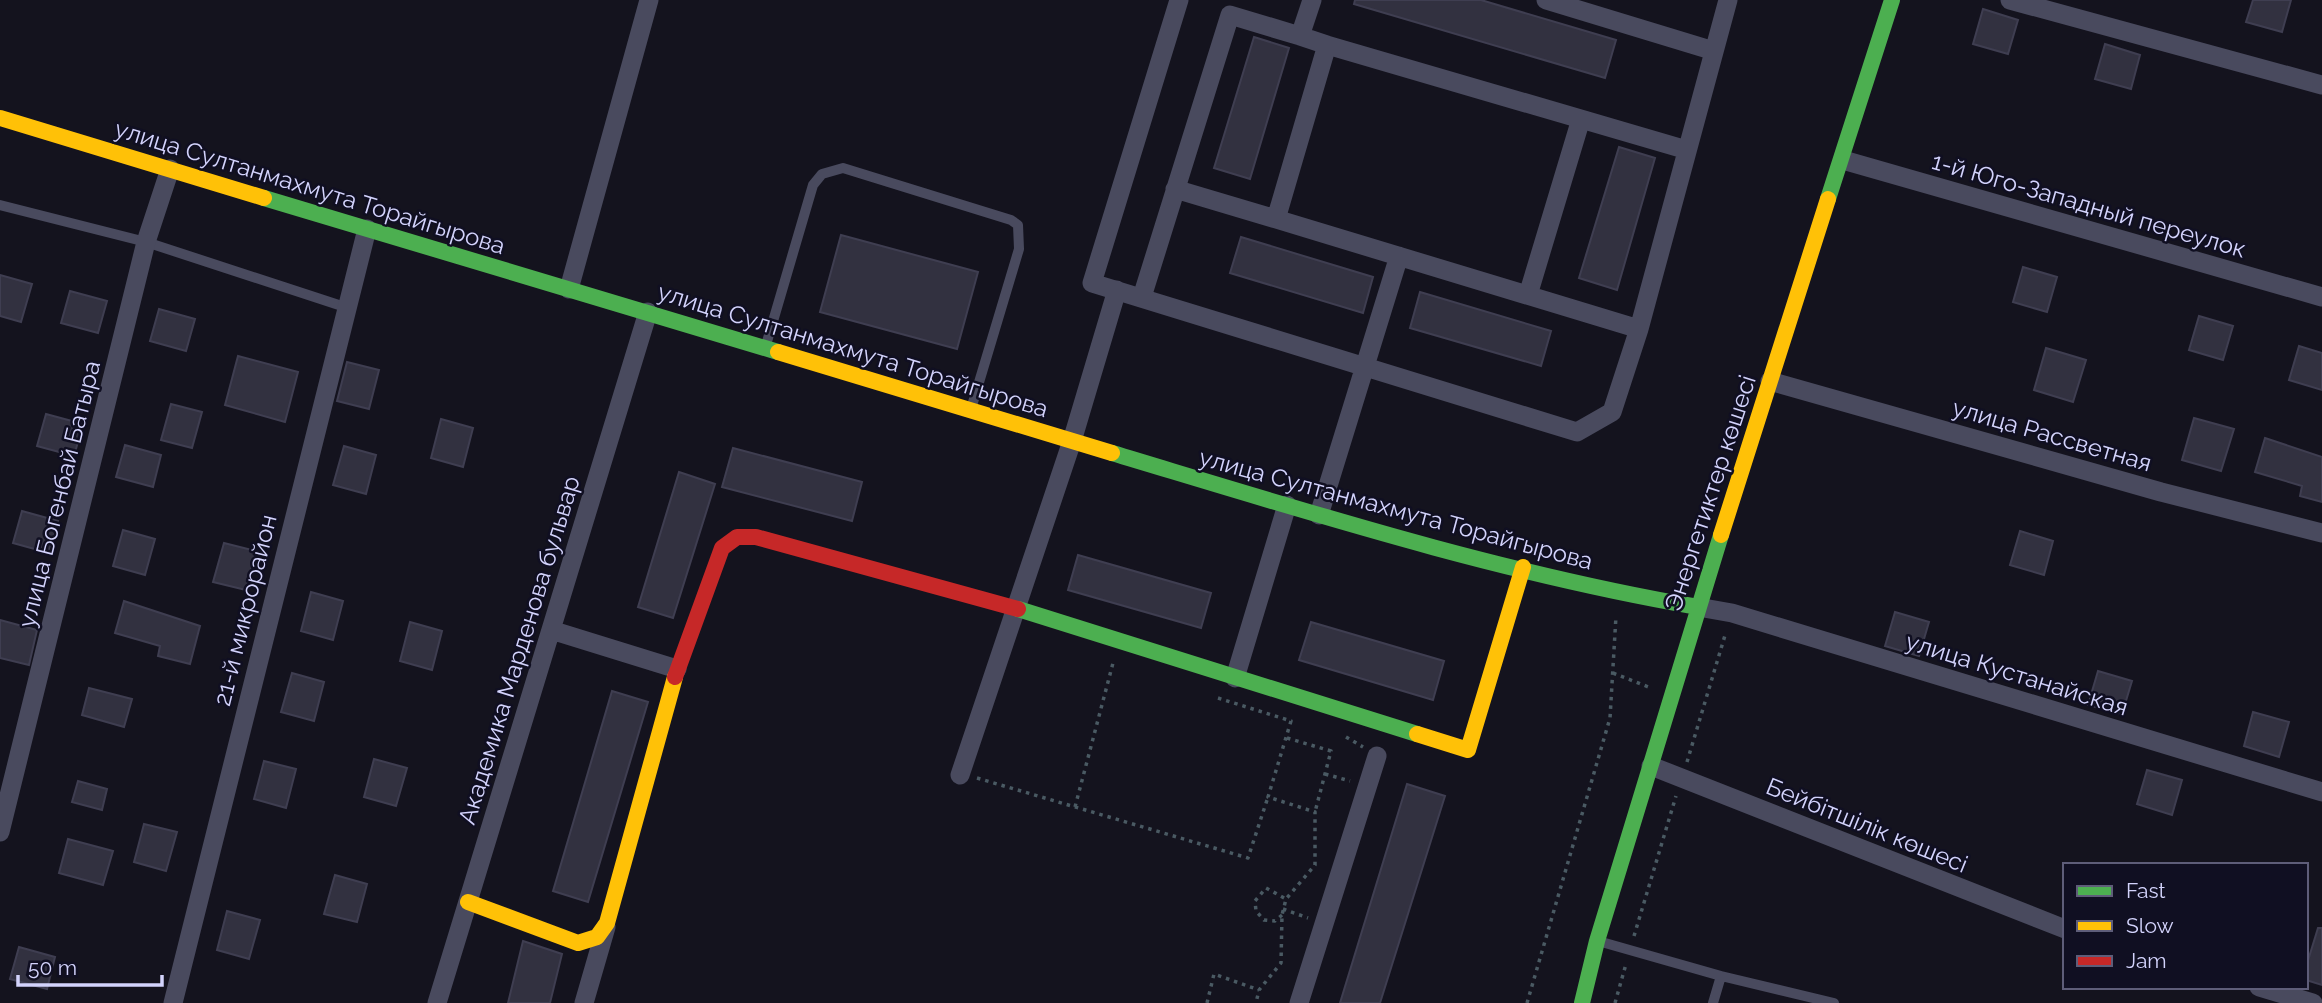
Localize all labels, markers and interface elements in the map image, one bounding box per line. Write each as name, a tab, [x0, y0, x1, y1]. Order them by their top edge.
street label: улица Султанмахмута Торайгырова	[111, 114, 509, 260]
street label: 1-й Юго-Западный переулок	[1929, 146, 2249, 264]
street label: улица Султанмахмута Торайгырова	[654, 277, 1052, 423]
street label: улица Богенбай Батыра	[12, 358, 106, 630]
street label: Энергетиктер көшесі	[1658, 371, 1762, 615]
street label: улица Рассветная	[1949, 393, 2155, 477]
street label: улица Султанмахмута Торайгырова	[1196, 442, 1596, 576]
street label: Академика Марденова бульвар	[452, 472, 586, 828]
street label: 21-й микрорайон	[207, 511, 283, 709]
street label: улица Кустанайская	[1902, 626, 2132, 722]
street label: Бейбітшілік көшесі	[1762, 771, 1972, 879]
legend	[2063, 863, 2308, 989]
text: Fast	[2126, 878, 2166, 903]
text: Slow	[2126, 913, 2174, 938]
scale bar	[18, 944, 161, 988]
text: Jam	[2126, 948, 2167, 973]
text: 50 m	[28, 955, 77, 980]

